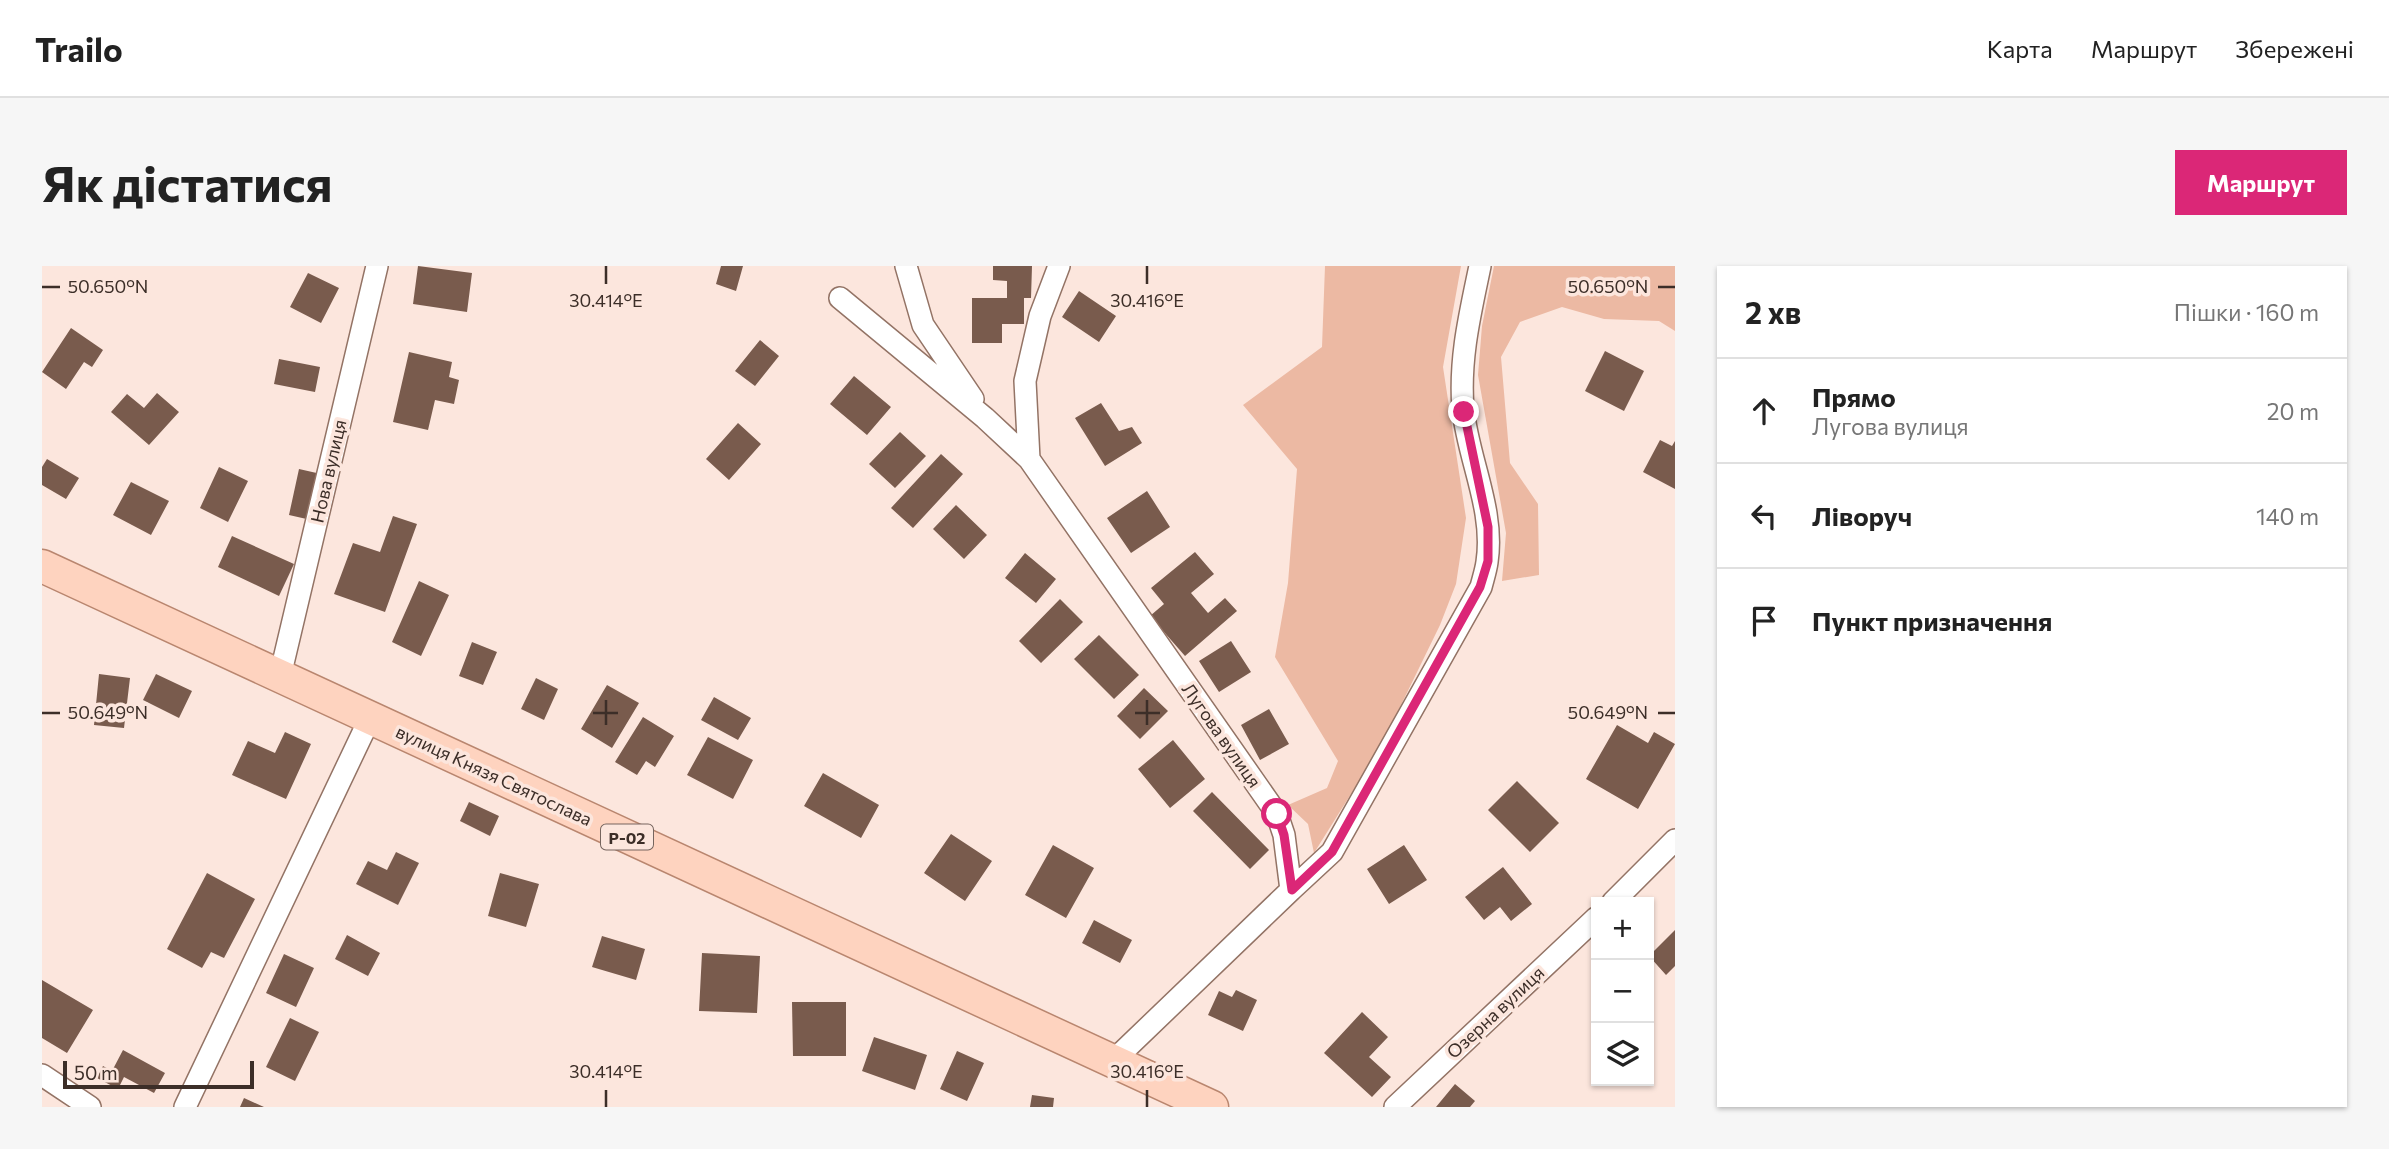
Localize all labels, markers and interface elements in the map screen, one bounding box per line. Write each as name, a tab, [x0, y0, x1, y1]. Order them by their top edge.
text: Trailo	[35, 28, 123, 69]
text: Карта	[1987, 34, 2053, 63]
text: Маршрут	[2091, 34, 2197, 63]
text: Збережені	[2235, 34, 2354, 63]
button: Маршрут	[2175, 150, 2347, 215]
text: Як дістатися	[42, 152, 333, 212]
text: 50.650°N	[68, 275, 148, 297]
text: 50.650°N	[1568, 275, 1648, 297]
text: 30.414°E	[569, 289, 643, 311]
text: 30.416°E	[1110, 289, 1184, 311]
text: 2 хв	[1745, 293, 1801, 330]
text: Пішки · 160 m	[2174, 298, 2319, 326]
text: Прямо	[1812, 381, 1896, 412]
icon: ahead	[1745, 392, 1783, 430]
route end	[1448, 396, 1479, 427]
text: 20 m	[2267, 397, 2319, 425]
text: Лугова вулиця	[1812, 412, 1969, 440]
street label: Нова вулиця	[305, 417, 351, 525]
icon: left	[1745, 497, 1783, 535]
text: Ліворуч	[1812, 500, 1912, 531]
text: 140 m	[2256, 502, 2319, 530]
icon: arrive	[1745, 602, 1783, 640]
text: Пункт призначення	[1812, 605, 2052, 636]
street label: Лугова вулиця	[1178, 678, 1266, 792]
text: 50.649°N	[68, 701, 148, 723]
text: 50.649°N	[1568, 701, 1648, 723]
street label: вулиця Князя Святослава	[393, 720, 595, 830]
route start	[1261, 798, 1292, 829]
road number: Р-02	[601, 824, 653, 850]
map controls	[1591, 897, 1654, 1086]
button: +	[1591, 897, 1654, 960]
button: −	[1591, 960, 1654, 1023]
street label: Озерна вулиця	[1442, 961, 1548, 1063]
button: layers	[1591, 1023, 1654, 1086]
scale bar	[63, 1058, 254, 1090]
text: 30.414°E	[569, 1060, 643, 1082]
text: 30.416°E	[1110, 1060, 1184, 1082]
text: 50 m	[74, 1061, 118, 1084]

